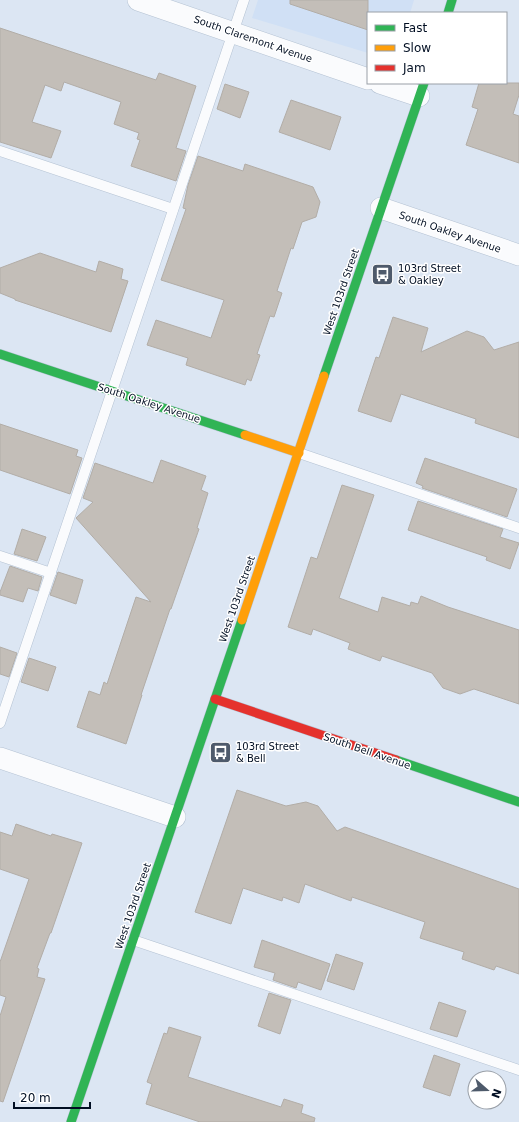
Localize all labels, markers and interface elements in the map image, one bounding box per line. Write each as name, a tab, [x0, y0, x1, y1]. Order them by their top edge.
legend	[367, 12, 507, 84]
street label: South Claremont Avenue	[192, 14, 314, 64]
text: Fast	[403, 21, 427, 35]
text: Slow	[403, 41, 431, 55]
text: Jam	[402, 61, 426, 75]
street label: South Oakley Avenue	[398, 209, 502, 255]
street label: West 103rd Street	[321, 247, 361, 337]
bus stop icon: 103rd Street & Oakley	[370, 261, 396, 287]
place label: 103rd Street & Oakley	[398, 263, 461, 286]
street label: South Oakley Avenue	[96, 381, 202, 425]
street label: West 103rd Street	[217, 554, 257, 644]
street label: South Bell Avenue	[322, 731, 412, 771]
bus stop icon: 103rd Street & Bell	[207, 739, 233, 765]
place label: 103rd Street & Bell	[236, 741, 299, 764]
street label: West 103rd Street	[113, 861, 153, 951]
north arrow	[467, 1070, 507, 1110]
scale bar	[14, 1084, 90, 1110]
text: N	[488, 1087, 504, 1100]
text: 20 m	[20, 1091, 51, 1105]

